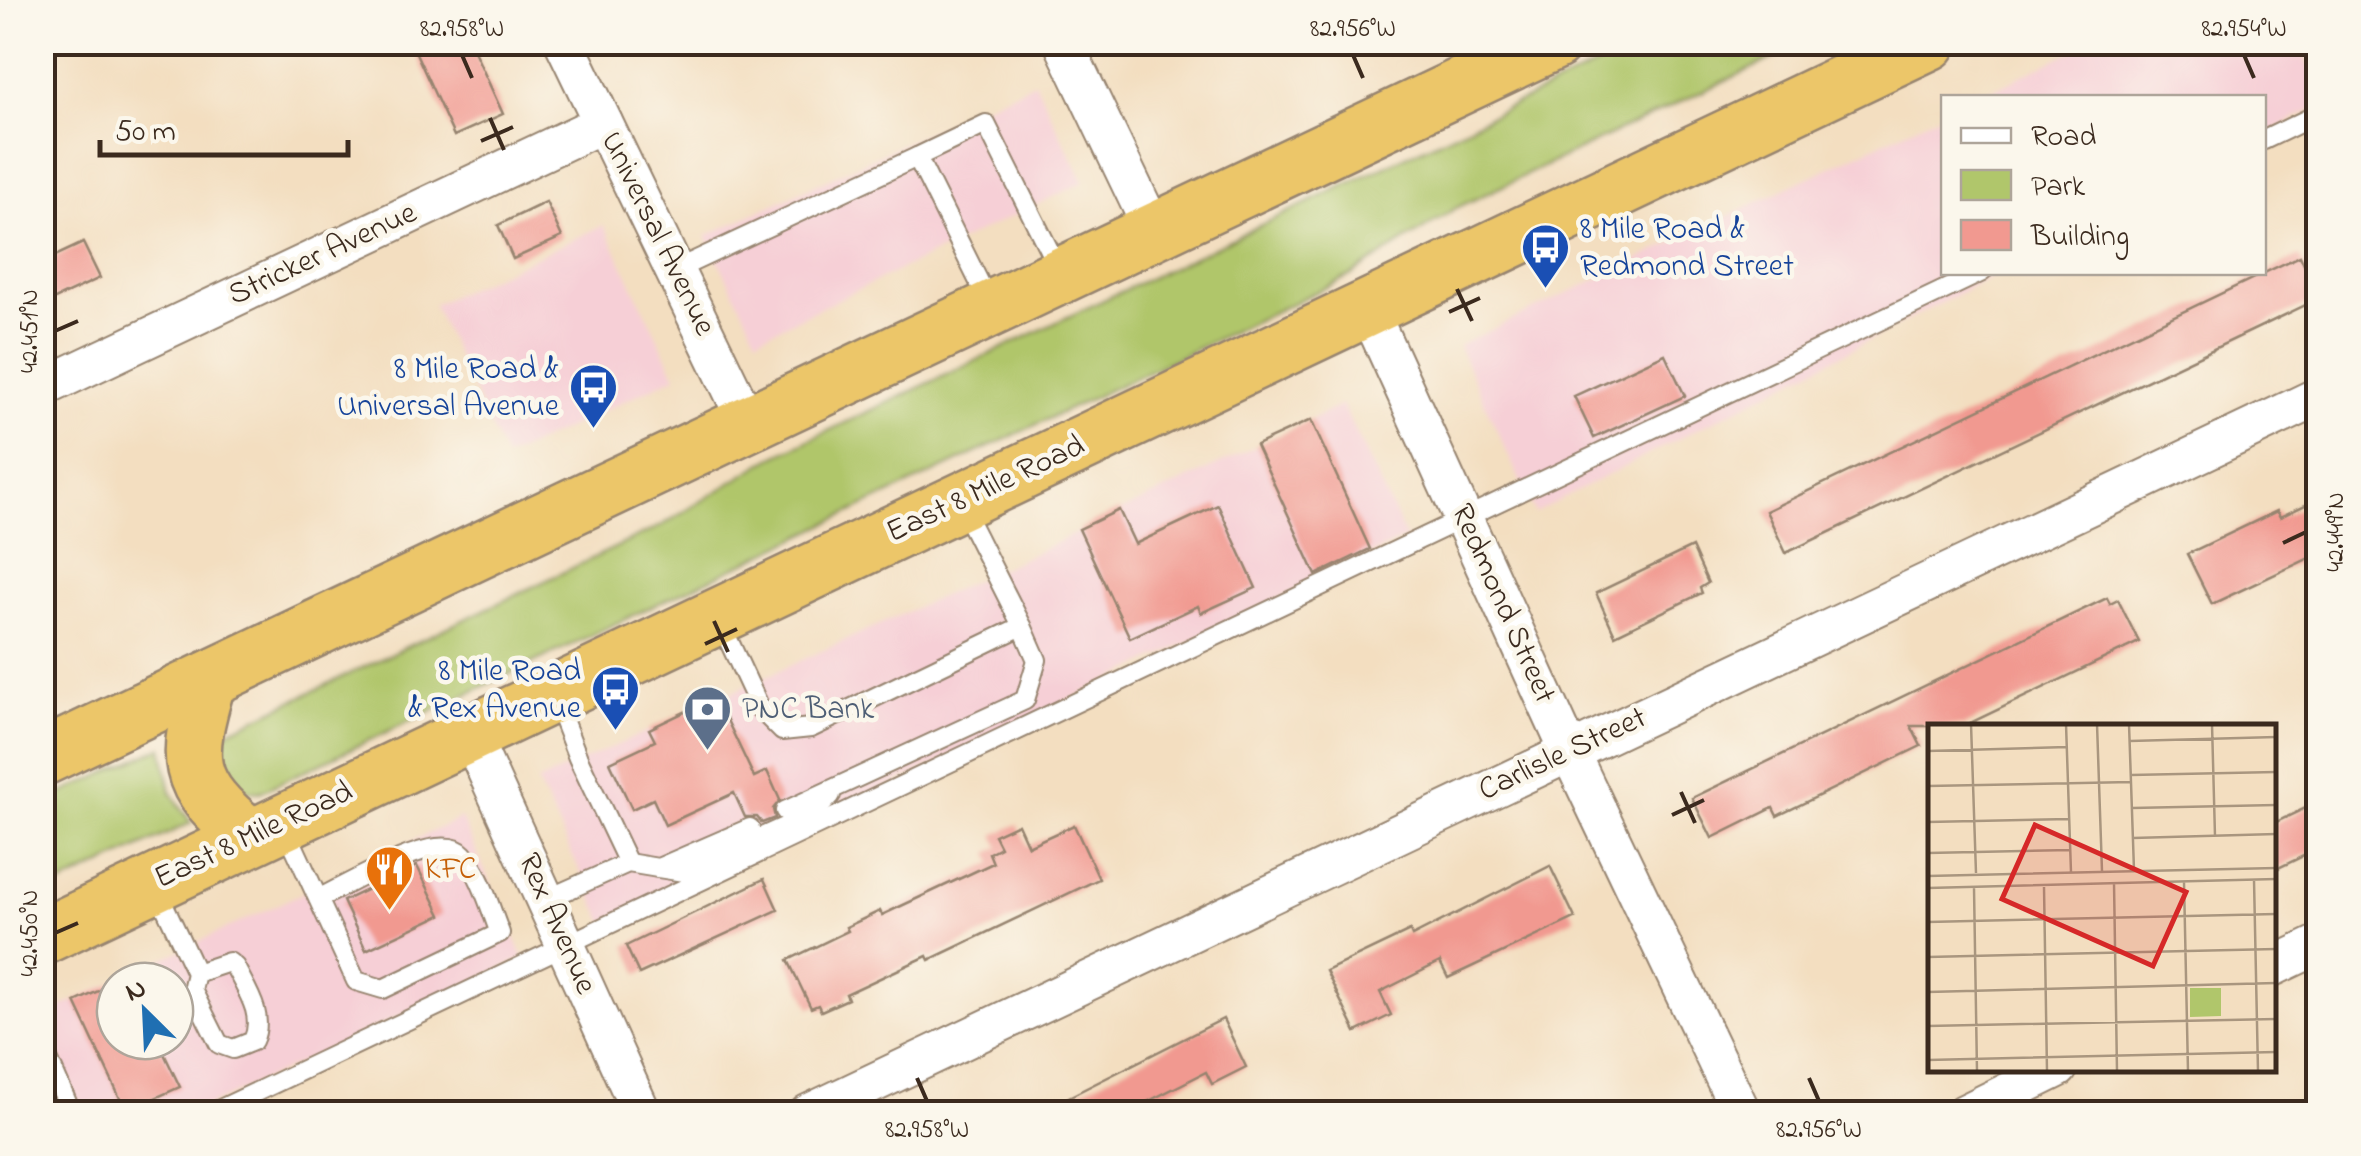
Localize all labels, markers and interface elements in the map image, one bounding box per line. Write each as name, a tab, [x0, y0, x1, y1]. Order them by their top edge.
text: 82.958°W	[420, 12, 504, 48]
text: 82.956°W	[1310, 12, 1396, 48]
text: 82.954°W	[2201, 12, 2287, 48]
scale bar	[100, 95, 348, 157]
legend	[1941, 95, 2266, 275]
text: 50 m	[115, 111, 176, 155]
text: Road	[2031, 116, 2096, 160]
street label: Universal Avenue	[587, 124, 727, 345]
text: Park	[2031, 166, 2086, 210]
street label: Stricker Avenue	[221, 190, 426, 319]
place label: 8 Mile Road & Redmond Street	[1580, 207, 1794, 291]
text: Building	[2030, 216, 2129, 260]
bus stop icon: 8 Mile Road & Redmond Street	[1519, 222, 1571, 290]
text: 42.451°N	[13, 289, 49, 373]
place label: 8 Mile Road & Universal Avenue	[337, 347, 560, 431]
bus stop icon: 8 Mile Road & Universal Avenue	[568, 362, 620, 430]
street label: East 8 Mile Road	[879, 423, 1093, 557]
text: 42.449°N	[2319, 492, 2355, 572]
street label: Redmond Street	[1437, 497, 1567, 711]
place label: 8 Mile Road & Rex Avenue	[408, 649, 582, 733]
bus stop icon: 8 Mile Road & Rex Avenue	[590, 664, 642, 732]
bank icon: PNC Bank	[681, 684, 733, 752]
place label: PNC Bank	[742, 687, 875, 734]
street label: Carlisle Street	[1471, 695, 1655, 814]
inset map	[1928, 724, 2276, 1071]
street label: East 8 Mile Road	[147, 769, 361, 903]
restaurant icon: KFC	[364, 844, 416, 912]
street label: Rex Avenue	[504, 846, 608, 1003]
place label: KFC	[425, 847, 476, 894]
text: 42.450°N	[13, 890, 49, 976]
north arrow	[95, 961, 195, 1061]
text: N	[119, 969, 153, 1014]
text: 82.958°W	[885, 1113, 969, 1149]
text: 82.956°W	[1776, 1113, 1862, 1149]

